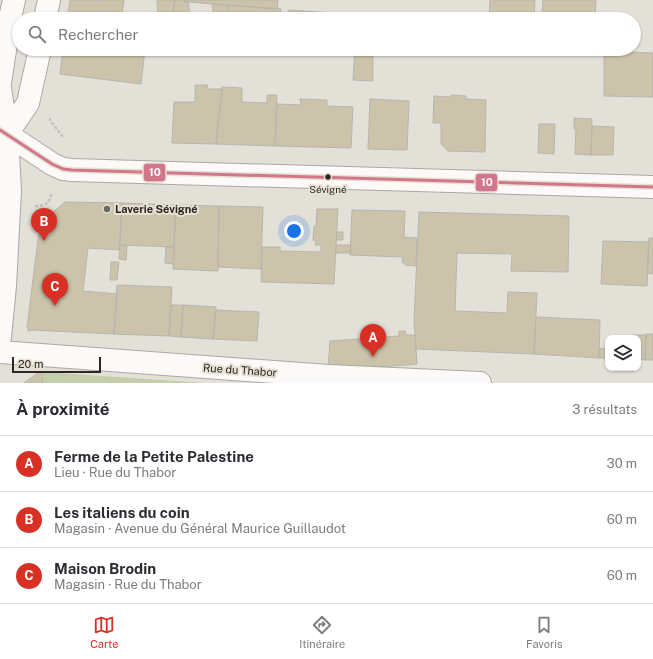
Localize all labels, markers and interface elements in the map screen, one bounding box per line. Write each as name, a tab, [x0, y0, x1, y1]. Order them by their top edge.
search box	[12, 12, 641, 56]
icon: search	[26, 23, 48, 45]
text: Rechercher	[58, 26, 138, 43]
line badge: 10	[143, 163, 166, 182]
text: 10	[149, 166, 161, 178]
marker: Sévigné	[323, 172, 333, 182]
line badge: 10	[475, 173, 498, 192]
text: 10	[481, 176, 493, 188]
place label: Sévigné	[309, 183, 347, 195]
place label: Laverie Sévigné	[115, 203, 198, 215]
marker: Laverie Sévigné	[102, 204, 112, 214]
pin: B	[31, 208, 57, 241]
your location	[284, 221, 304, 241]
pin: C	[42, 273, 68, 306]
pin: A	[360, 324, 386, 357]
map controls	[605, 335, 641, 371]
button: layers	[605, 335, 641, 371]
scale bar	[12, 355, 101, 374]
text: 20 m	[18, 358, 43, 370]
street label: Rue du Thabor	[203, 361, 277, 379]
text: À proximité	[16, 399, 110, 419]
text: 3 résultats	[572, 402, 637, 417]
text: Ferme de la Petite Palestine	[54, 448, 254, 465]
text: A	[24, 456, 34, 471]
text: 30 m	[607, 456, 637, 471]
text: Lieu · Rue du Thabor	[54, 465, 176, 480]
text: Les italiens du coin	[54, 504, 190, 521]
text: B	[25, 512, 33, 527]
text: 60 m	[607, 512, 637, 527]
text: Magasin · Avenue du Général Maurice Guillaudot	[54, 521, 346, 536]
text: Maison Brodin	[54, 560, 156, 577]
text: C	[24, 568, 34, 583]
text: 60 m	[607, 568, 637, 583]
text: Magasin · Rue du Thabor	[54, 577, 202, 592]
tab: Carte	[90, 614, 118, 650]
tab: Itinéraire	[299, 614, 345, 650]
tab: Favoris	[526, 614, 563, 650]

